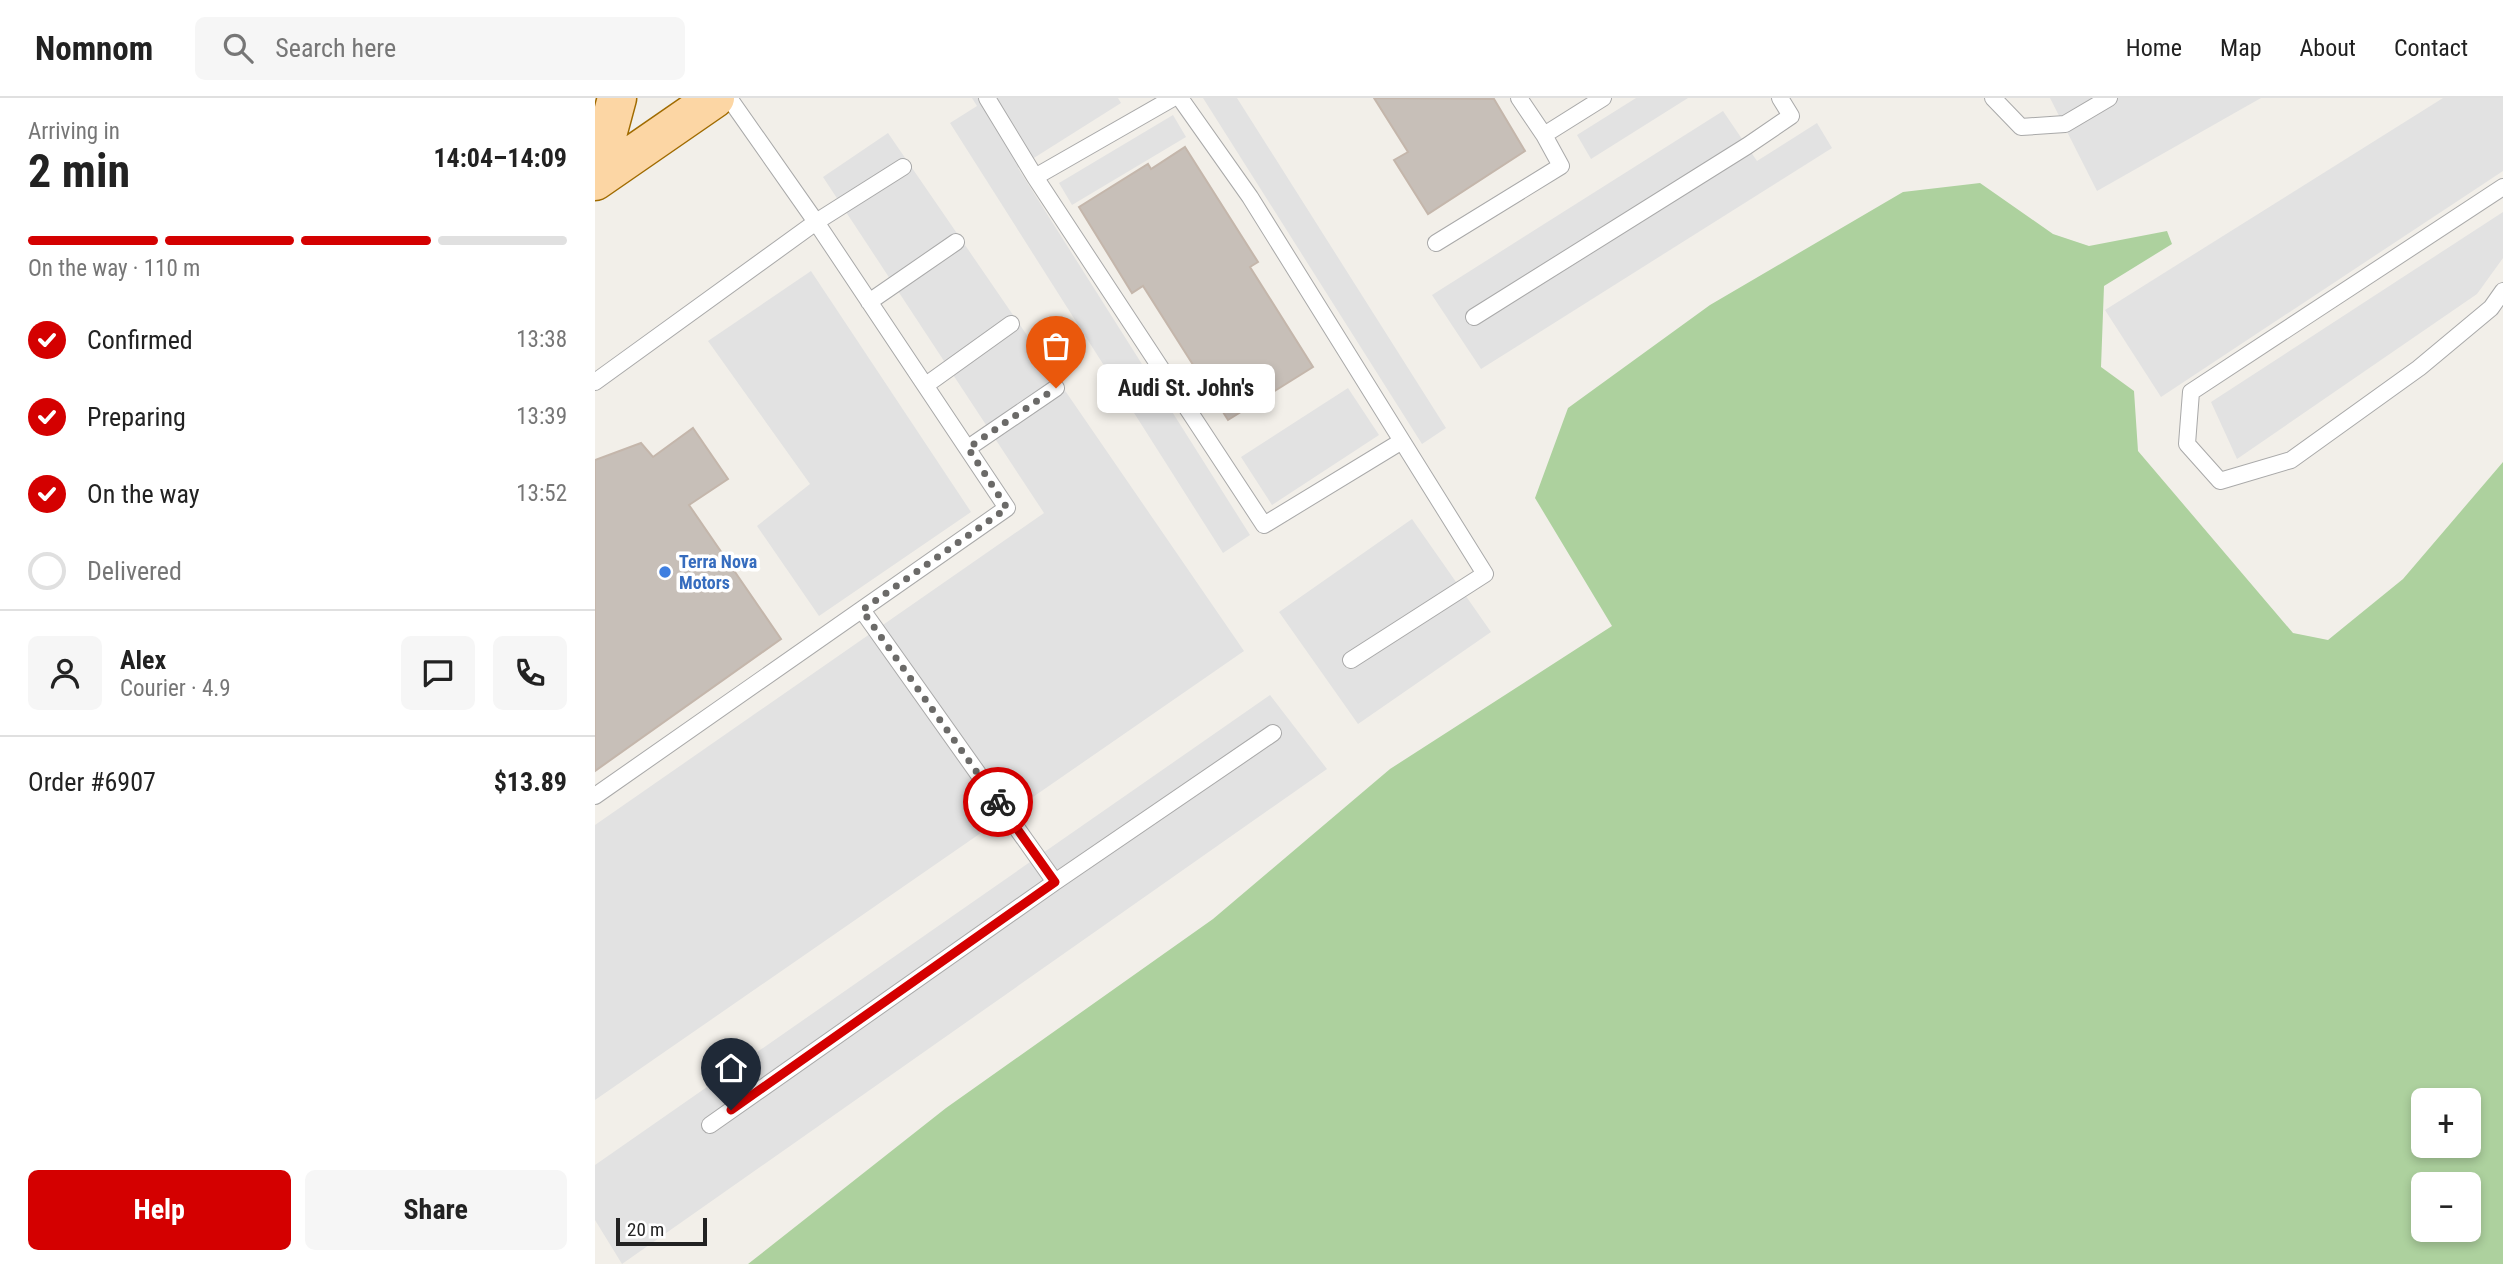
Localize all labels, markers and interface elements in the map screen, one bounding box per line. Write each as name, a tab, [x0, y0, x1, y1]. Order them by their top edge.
search box	[195, 17, 685, 80]
text: Nomnom	[35, 29, 153, 68]
icon: search	[219, 29, 257, 67]
text: Search here	[275, 33, 396, 63]
text: Home	[2126, 34, 2182, 62]
text: Map	[2220, 34, 2262, 62]
text: About	[2300, 34, 2356, 62]
text: Contact	[2394, 34, 2468, 62]
text: Arriving in	[28, 118, 120, 145]
text: 14:04–14:09	[433, 143, 567, 173]
text: 2 min	[28, 144, 130, 198]
text: On the way · 110 m	[28, 255, 200, 282]
pin	[1026, 316, 1086, 388]
icon: check	[28, 321, 66, 359]
text: Confirmed	[87, 325, 193, 355]
text: 13:38	[516, 326, 567, 353]
icon: bag	[1037, 327, 1075, 365]
callout: Audi St. John's	[1098, 364, 1277, 412]
text: Audi St. John's	[1118, 375, 1254, 402]
icon: check	[28, 398, 66, 436]
text: Preparing	[87, 402, 186, 432]
text: 13:39	[516, 403, 567, 430]
icon: check	[28, 475, 66, 513]
text: On the way	[87, 479, 200, 509]
text: 13:52	[516, 480, 567, 507]
place label: Terra Nova Motors	[679, 551, 757, 593]
text: Delivered	[87, 556, 182, 586]
marker: Terra Nova Motors	[657, 564, 673, 580]
button: person	[28, 636, 102, 710]
button: chat	[401, 636, 475, 710]
button: phone	[493, 636, 567, 710]
text: Alex	[120, 645, 166, 675]
text: Courier · 4.9	[120, 675, 231, 702]
text: Order #6907	[28, 767, 156, 797]
text: $13.89	[494, 767, 567, 797]
courier	[963, 767, 1033, 837]
icon: bike	[979, 783, 1017, 821]
pin	[701, 1038, 761, 1110]
icon: home	[712, 1049, 750, 1087]
map controls	[2411, 1088, 2481, 1242]
button: +	[2411, 1088, 2481, 1158]
button: Help	[28, 1170, 291, 1250]
button: Share	[305, 1170, 567, 1250]
button: −	[2411, 1172, 2481, 1242]
scale bar	[616, 1215, 707, 1247]
text: 20 m	[627, 1218, 664, 1241]

